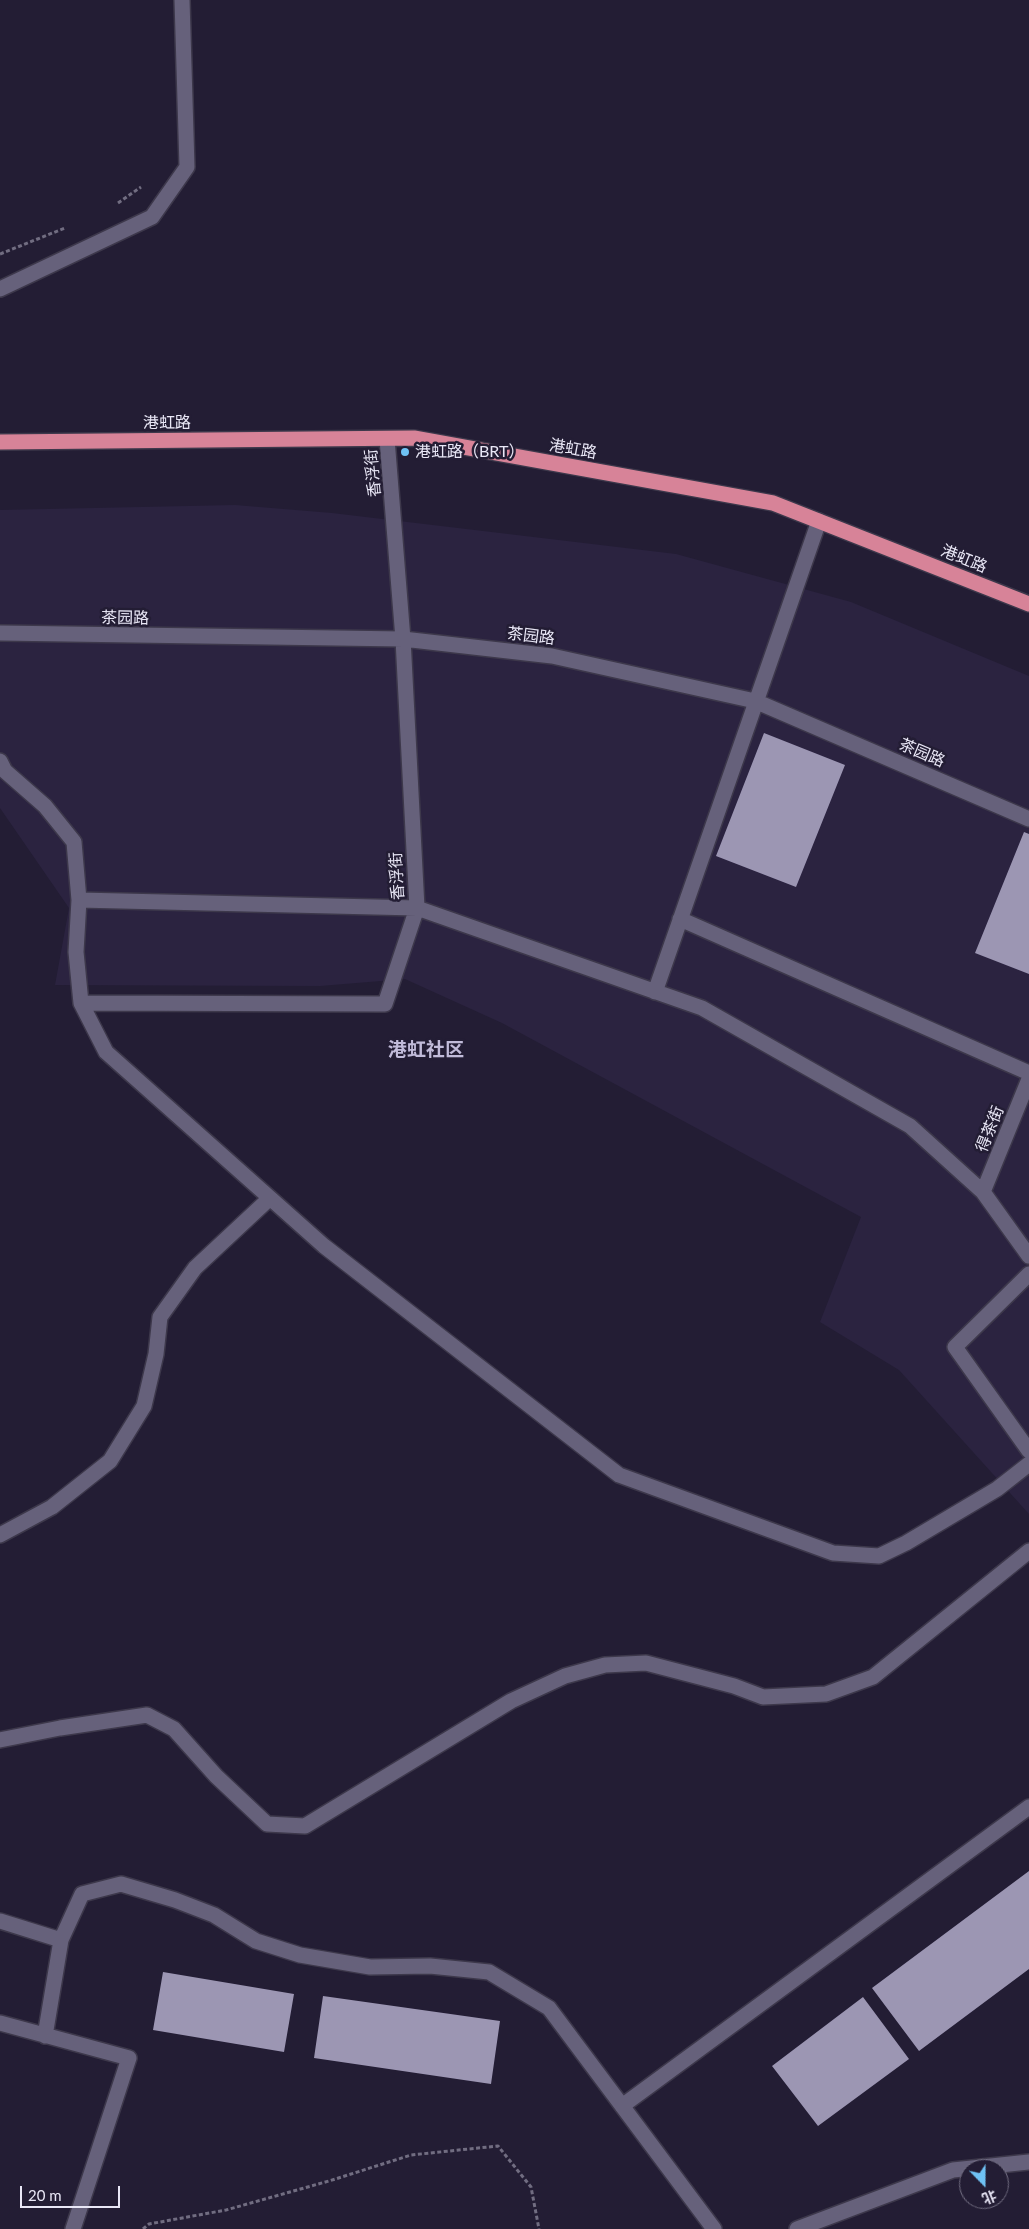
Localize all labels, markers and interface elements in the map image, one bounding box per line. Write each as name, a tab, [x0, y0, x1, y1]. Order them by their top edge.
street label: 港虹路	[143, 413, 191, 433]
street label: 港虹路	[548, 435, 598, 463]
place label: 港虹路（BRT）	[415, 442, 524, 462]
marker: 港虹路（BRT）	[399, 446, 411, 458]
street label: 香浮街	[361, 448, 385, 498]
street label: 港虹路	[938, 541, 990, 577]
street label: 茶园路	[101, 608, 149, 628]
street label: 茶园路	[506, 624, 556, 648]
street label: 茶园路	[896, 735, 948, 771]
street label: 香浮街	[386, 852, 408, 900]
district label: 港虹社区	[388, 1039, 464, 1061]
street label: 得茶街	[972, 1103, 1008, 1155]
north arrow	[959, 2159, 1009, 2209]
scale bar	[22, 2176, 122, 2208]
text: 20 m	[28, 2186, 62, 2204]
text: 北	[980, 2187, 999, 2208]

